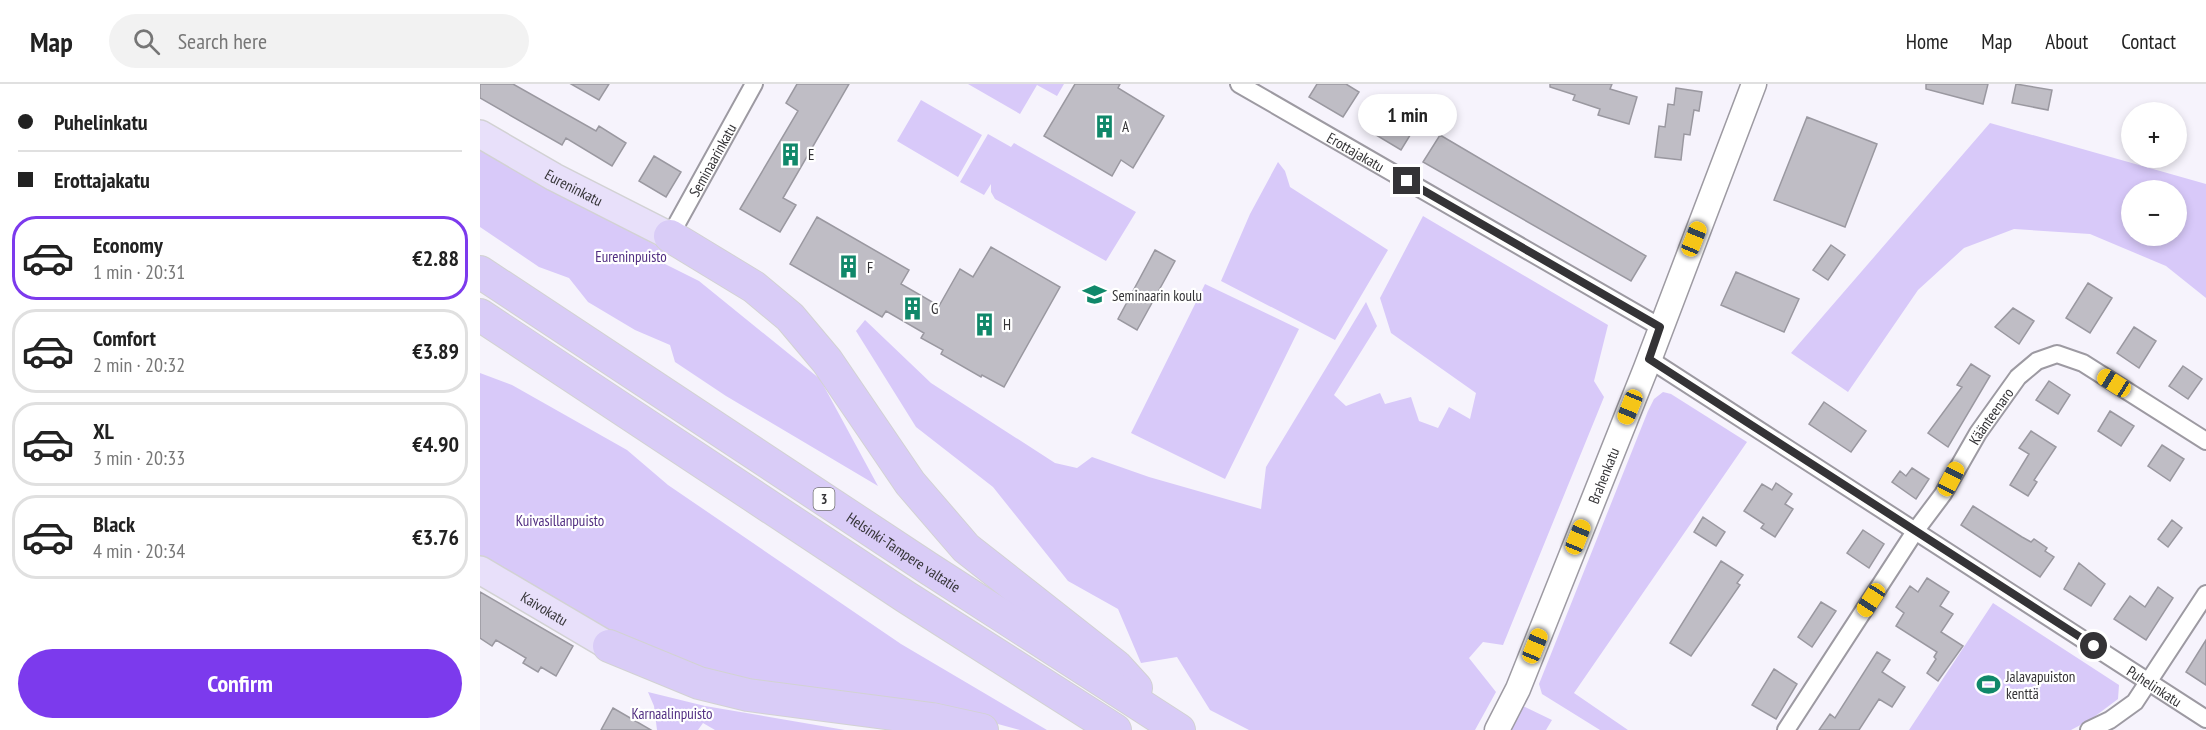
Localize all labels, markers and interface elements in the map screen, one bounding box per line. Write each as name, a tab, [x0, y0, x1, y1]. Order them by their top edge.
search box	[109, 14, 529, 68]
text: Map	[30, 23, 73, 60]
icon: search	[130, 25, 163, 58]
text: Search here	[178, 27, 267, 55]
text: Home	[1906, 28, 1948, 55]
text: Map	[1981, 28, 2012, 55]
text: About	[2045, 28, 2088, 55]
text: Contact	[2121, 28, 2176, 55]
callout: 1 min	[1358, 94, 1456, 136]
text: 1 min	[1387, 102, 1428, 128]
map controls	[2121, 102, 2187, 246]
button: +	[2121, 102, 2187, 168]
text: Puhelinkatu	[54, 108, 148, 136]
building icon: A	[1091, 113, 1117, 139]
place label: A	[1122, 117, 1130, 136]
street label: Seminaarinkatu	[684, 120, 740, 200]
street label: Erottajakatu	[1324, 127, 1388, 175]
building icon: E	[777, 141, 803, 167]
place label: E	[808, 145, 814, 164]
street label: Eureninkatu	[542, 164, 606, 210]
text: Erottajakatu	[54, 166, 150, 194]
route end	[1393, 167, 1420, 194]
button: −	[2121, 180, 2187, 246]
car	[1679, 219, 1709, 259]
icon: car	[21, 231, 75, 285]
text: Economy	[93, 231, 163, 259]
text: €2.88	[412, 244, 459, 272]
park label: Eureninpuisto	[595, 247, 667, 266]
building icon: F	[836, 254, 862, 280]
place label: F	[867, 258, 873, 277]
text: 1 min · 20:31	[93, 259, 185, 285]
school or university icon: Seminaarin koulu	[1081, 282, 1107, 308]
place label: Seminaarin koulu	[1112, 286, 1202, 305]
building icon: G	[900, 295, 926, 321]
place label: G	[931, 299, 938, 318]
building icon: H	[972, 311, 998, 337]
place label: H	[1003, 315, 1011, 334]
icon: car	[21, 324, 75, 378]
text: Comfort	[93, 324, 156, 352]
text: €3.89	[412, 337, 459, 365]
text: 2 min · 20:32	[93, 352, 185, 378]
car	[2094, 366, 2134, 400]
street label: Käänteenaro	[1964, 384, 2017, 448]
car	[1615, 387, 1645, 427]
icon: car	[21, 417, 75, 471]
text: XL	[93, 417, 114, 445]
text: €4.90	[412, 430, 459, 458]
street label: Brahenkatu	[1583, 444, 1623, 506]
text: 3 min · 20:33	[93, 445, 185, 471]
car	[1935, 459, 1967, 499]
road number: 3	[814, 488, 834, 510]
street label: Helsinki-Tampere valtatie	[843, 508, 964, 596]
icon: car	[21, 510, 75, 564]
text: Black	[93, 510, 135, 538]
park label: Kuivasillanpuisto	[516, 511, 604, 530]
car	[1563, 517, 1593, 557]
text: €3.76	[412, 523, 459, 551]
text: 4 min · 20:34	[93, 538, 185, 564]
car	[1854, 580, 1888, 620]
street label: Kaivokatu	[518, 587, 571, 629]
car	[1520, 626, 1550, 666]
route start	[2080, 632, 2107, 659]
button: Confirm	[18, 649, 462, 718]
street label: Puhelinkatu	[2124, 661, 2186, 710]
place label: Jalavapuiston kenttä	[2005, 667, 2075, 703]
sports icon: Jalavapuiston kenttä	[1975, 672, 2001, 698]
park label: Karnaalinpuisto	[632, 704, 712, 723]

